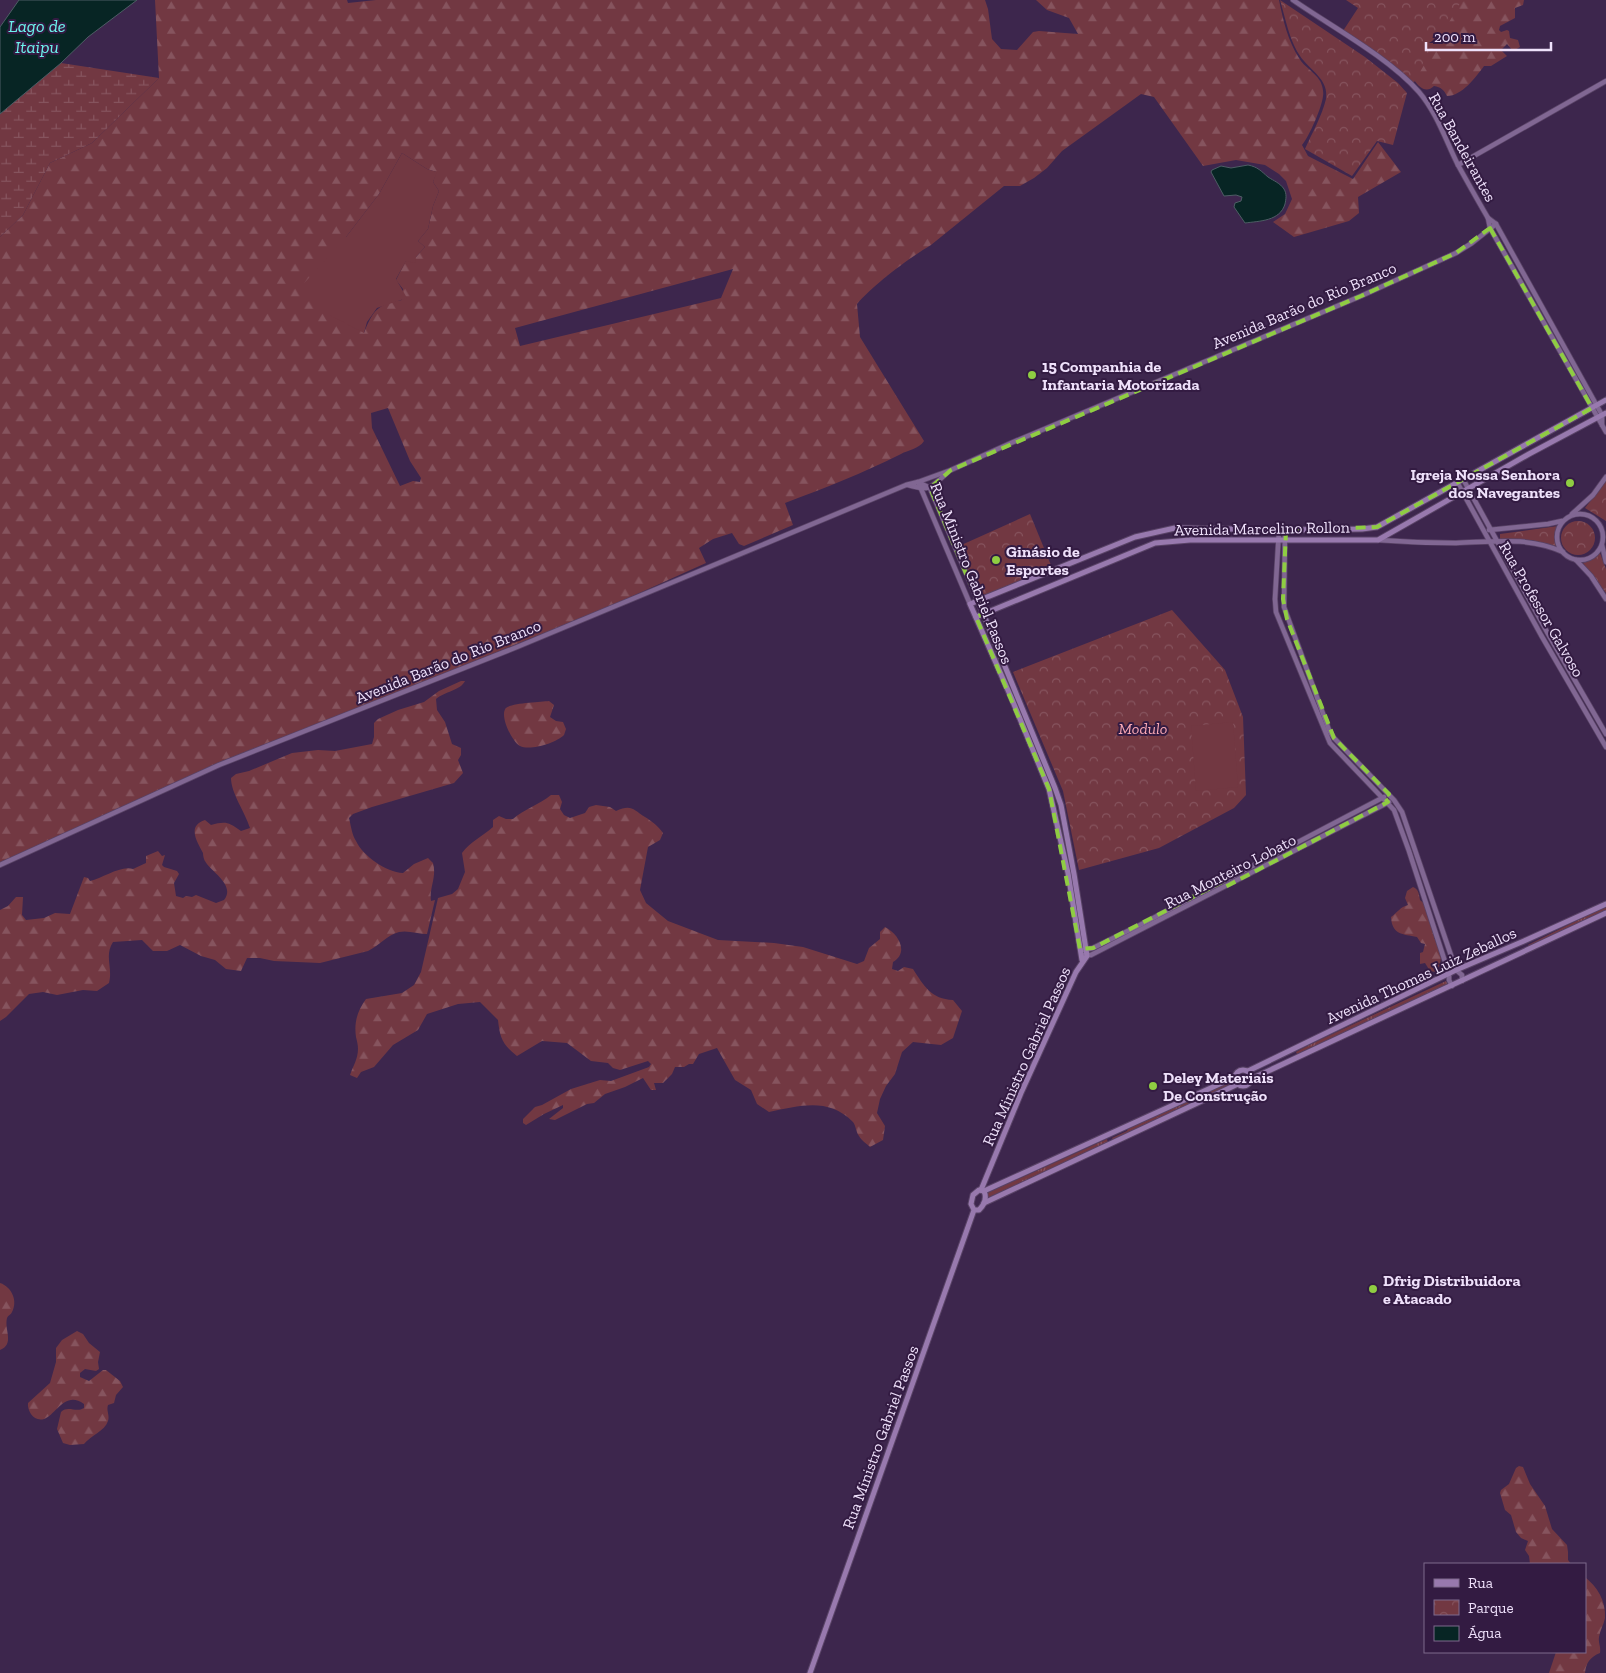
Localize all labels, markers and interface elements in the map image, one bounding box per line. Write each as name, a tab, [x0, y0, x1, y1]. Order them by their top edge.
water label: Lago de Itaipu	[8, 15, 66, 58]
scale bar	[1426, 20, 1551, 52]
text: 200 m	[1434, 28, 1475, 46]
street label: Rua Bandeirantes	[1425, 89, 1500, 205]
street label: Avenida Barão do Rio Branco	[1209, 258, 1399, 353]
place label: 15 Companhia de Infantaria Motorizada	[1042, 357, 1199, 394]
marker: 15 Companhia de Infantaria Motorizada	[1026, 369, 1038, 381]
place label: Igreja Nossa Senhora dos Navegantes	[1411, 465, 1560, 502]
marker: Igreja Nossa Senhora dos Navegantes	[1564, 477, 1576, 489]
street label: Rua Ministro Gabriel Passos	[926, 480, 1017, 667]
street label: Avenida Marcelino Rollon	[1174, 517, 1351, 540]
street label: Rua Professor Galvoso	[1495, 538, 1588, 680]
place label: Ginásio de Esportes	[1006, 542, 1080, 579]
marker: Ginásio de Esportes	[990, 554, 1002, 566]
street label: Avenida Barão do Rio Branco	[353, 616, 544, 707]
park label: Modulo	[1118, 719, 1168, 738]
street label: Rua Monteiro Lobato	[1161, 830, 1299, 913]
street label: Avenida Thomas Luiz Zeballos	[1323, 923, 1519, 1028]
street label: Rua Ministro Gabriel Passos	[978, 964, 1075, 1149]
place label: Deley Materiais De Construção	[1163, 1068, 1274, 1105]
marker: Deley Materiais De Construção	[1147, 1080, 1159, 1092]
place label: Dfrig Distribuidora e Atacado	[1383, 1271, 1521, 1308]
marker: Dfrig Distribuidora e Atacado	[1367, 1283, 1379, 1295]
street label: Rua Ministro Gabriel Passos	[838, 1343, 923, 1532]
legend	[1424, 1563, 1586, 1653]
text: Rua	[1468, 1574, 1493, 1592]
text: Parque	[1468, 1599, 1514, 1617]
text: Água	[1468, 1624, 1501, 1642]

